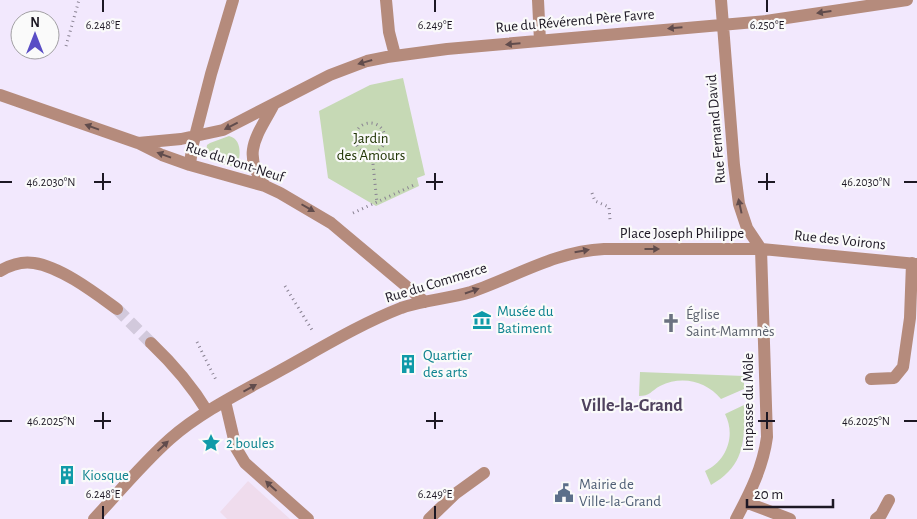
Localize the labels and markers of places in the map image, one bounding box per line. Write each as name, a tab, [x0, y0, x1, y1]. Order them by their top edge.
place label: Musée du Batiment	[497, 304, 554, 336]
place label: Église Saint-Mammès	[686, 305, 775, 339]
museum icon: Musée du Batiment	[471, 309, 493, 331]
church icon: Église Saint-Mammès	[660, 312, 682, 334]
place label: Quartier des arts	[423, 348, 472, 380]
building icon: Quartier des arts	[397, 353, 419, 375]
place icon: 2 boules	[200, 432, 222, 454]
place label: 2 boules	[226, 436, 274, 451]
building icon: Kiosque	[56, 464, 78, 486]
place label: Kiosque	[82, 468, 129, 483]
place label: Mairie de Ville-la-Grand	[579, 477, 661, 509]
public building icon: Mairie de Ville-la-Grand	[553, 482, 575, 504]

